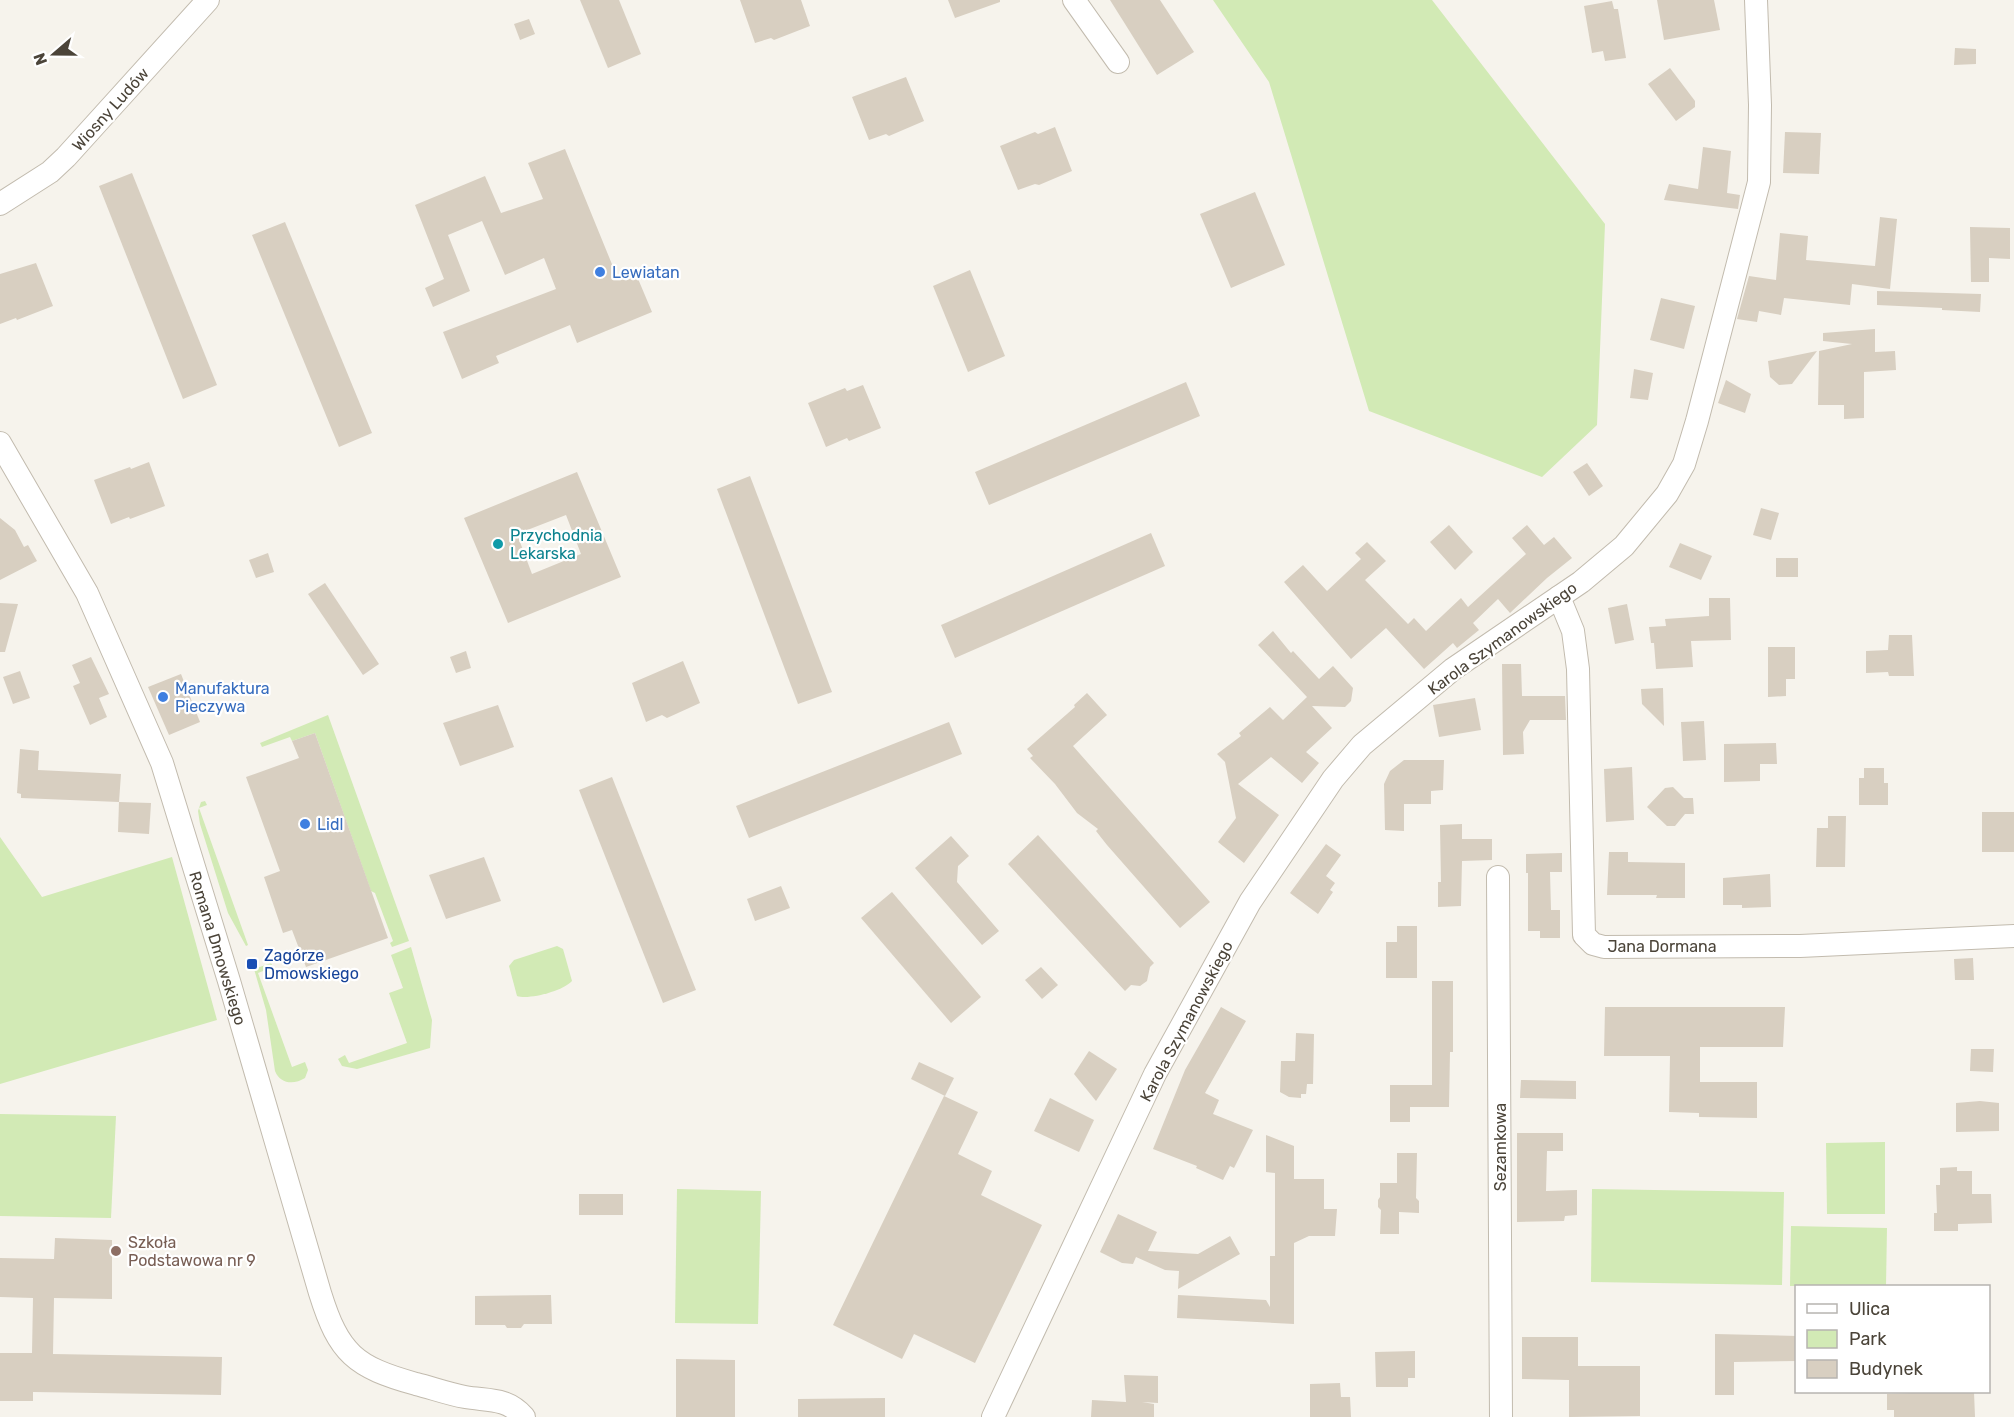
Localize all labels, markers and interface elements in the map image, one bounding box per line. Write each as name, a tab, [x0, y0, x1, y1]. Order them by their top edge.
north arrow	[24, 24, 84, 84]
text: N	[29, 50, 51, 68]
street label: Wiosny Ludów	[68, 64, 153, 155]
place label: Lewiatan	[612, 263, 680, 282]
marker: Lewiatan	[593, 265, 607, 279]
place label: Przychodnia Lekarska	[510, 526, 603, 563]
marker: Przychodnia Lekarska	[491, 537, 505, 551]
street label: Karola Szymanowskiego	[1424, 578, 1580, 699]
place label: Manufaktura Pieczywa	[175, 679, 270, 716]
marker: Manufaktura Pieczywa	[156, 690, 170, 704]
place label: Lidl	[317, 815, 343, 834]
marker: Lidl	[298, 817, 312, 831]
street label: Romana Dmowskiego	[185, 869, 250, 1027]
street label: Jana Dormana	[1607, 937, 1717, 956]
street label: Karola Szymanowskiego	[1136, 938, 1237, 1105]
place label: Zagórze Dmowskiego	[264, 946, 359, 983]
marker: Zagórze Dmowskiego	[245, 957, 259, 971]
street label: Sezamkowa	[1491, 1103, 1510, 1191]
place label: Szkoła Podstawowa nr 9	[128, 1233, 256, 1270]
marker: Szkoła Podstawowa nr 9	[109, 1244, 123, 1258]
legend	[1795, 1285, 1990, 1393]
text: Ulica	[1849, 1298, 1890, 1320]
text: Park	[1849, 1328, 1887, 1350]
text: Budynek	[1849, 1358, 1923, 1380]

